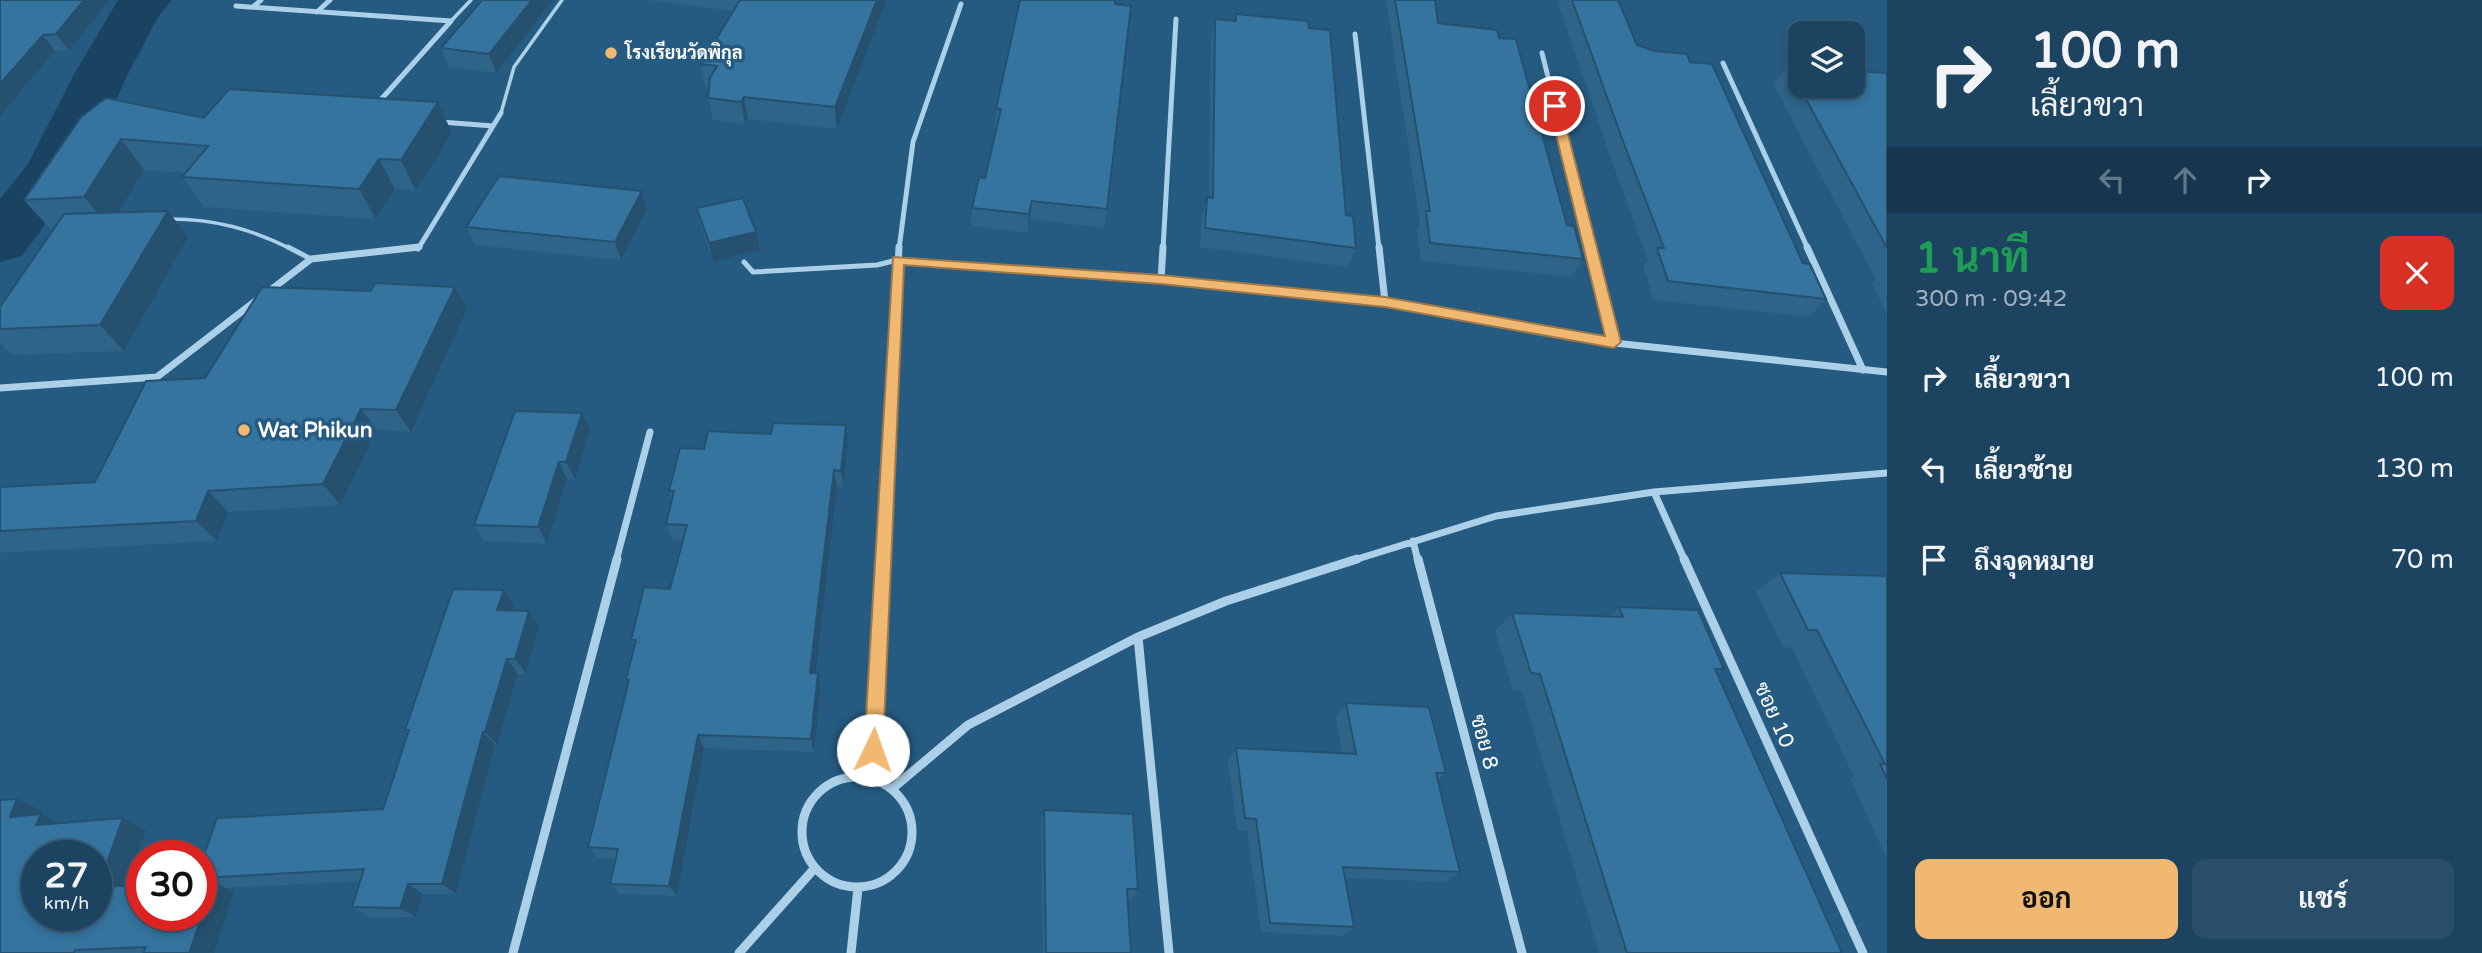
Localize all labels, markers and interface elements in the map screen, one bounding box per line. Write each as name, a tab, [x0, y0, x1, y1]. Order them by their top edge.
map controls	[1788, 21, 1865, 98]
button: layers	[1788, 21, 1865, 98]
text: 100 m	[2030, 22, 2180, 81]
icon: right	[1915, 28, 2006, 119]
place label: โรงเรียนวัดพิกุล	[624, 40, 743, 67]
marker: โรงเรียนวัดพิกุล	[603, 45, 619, 61]
pin	[1525, 76, 1585, 136]
icon: arrive	[1536, 87, 1574, 125]
text: เลี้ยวขวา	[2030, 87, 2144, 125]
icon: left	[2093, 161, 2131, 199]
icon: ahead	[2166, 161, 2204, 199]
icon: right	[2239, 161, 2277, 199]
text: 1 นาที	[1915, 233, 2030, 284]
button: close	[2380, 236, 2454, 310]
text: 300 m · 09:42	[1915, 285, 2067, 313]
icon: right	[1915, 359, 1953, 397]
text: 100 m	[2374, 362, 2454, 393]
text: เลี้ยวขวา	[1974, 364, 2071, 395]
place label: Wat Phikun	[258, 418, 372, 443]
marker: Wat Phikun	[236, 422, 252, 438]
icon: left	[1915, 450, 1953, 488]
text: 130 m	[2374, 453, 2454, 484]
text: เลี้ยวซ้าย	[1974, 455, 2073, 486]
icon: arrive	[1915, 541, 1953, 579]
text: 70 m	[2391, 544, 2454, 575]
text: ถึงจุดหมาย	[1974, 546, 2095, 577]
street label: ซอย 10	[1749, 678, 1799, 752]
street label: ซอย 8	[1465, 712, 1503, 772]
position arrow	[836, 713, 910, 787]
speed limit sign: 30	[126, 840, 217, 931]
text: 27	[45, 855, 88, 897]
button: ออก	[1915, 859, 2178, 939]
button: แชร์	[2192, 859, 2454, 939]
text: km/h	[44, 892, 89, 914]

